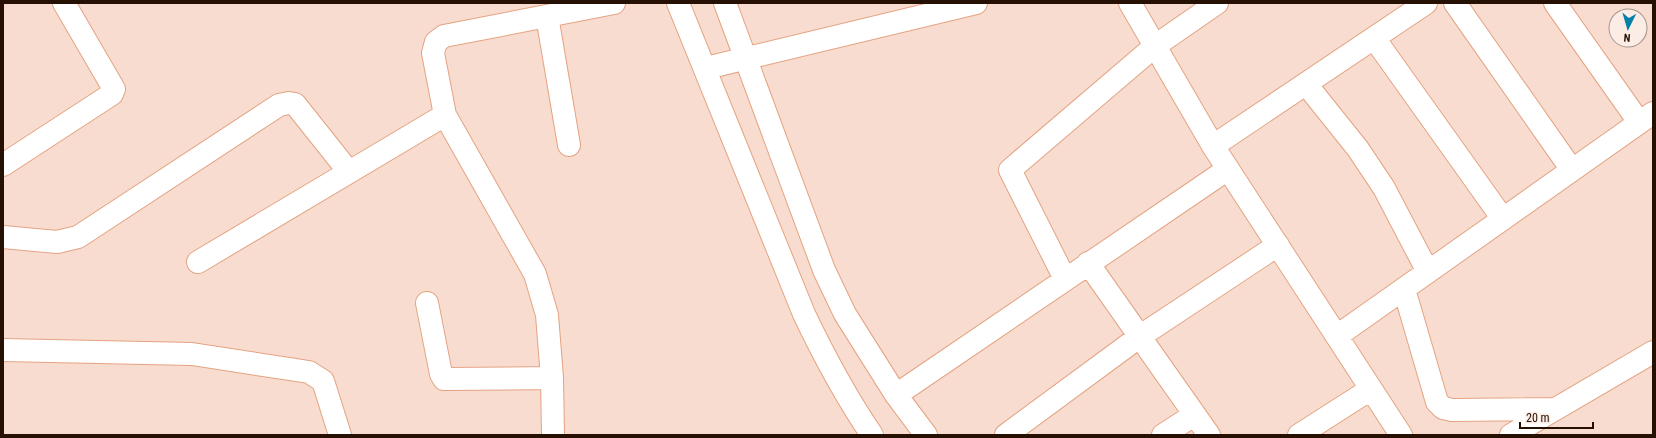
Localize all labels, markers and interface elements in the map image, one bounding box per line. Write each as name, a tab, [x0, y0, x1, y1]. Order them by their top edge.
north arrow	[1608, 8, 1648, 48]
text: N	[1623, 31, 1631, 44]
scale bar	[1520, 404, 1593, 430]
text: 20 m	[1526, 411, 1550, 425]

